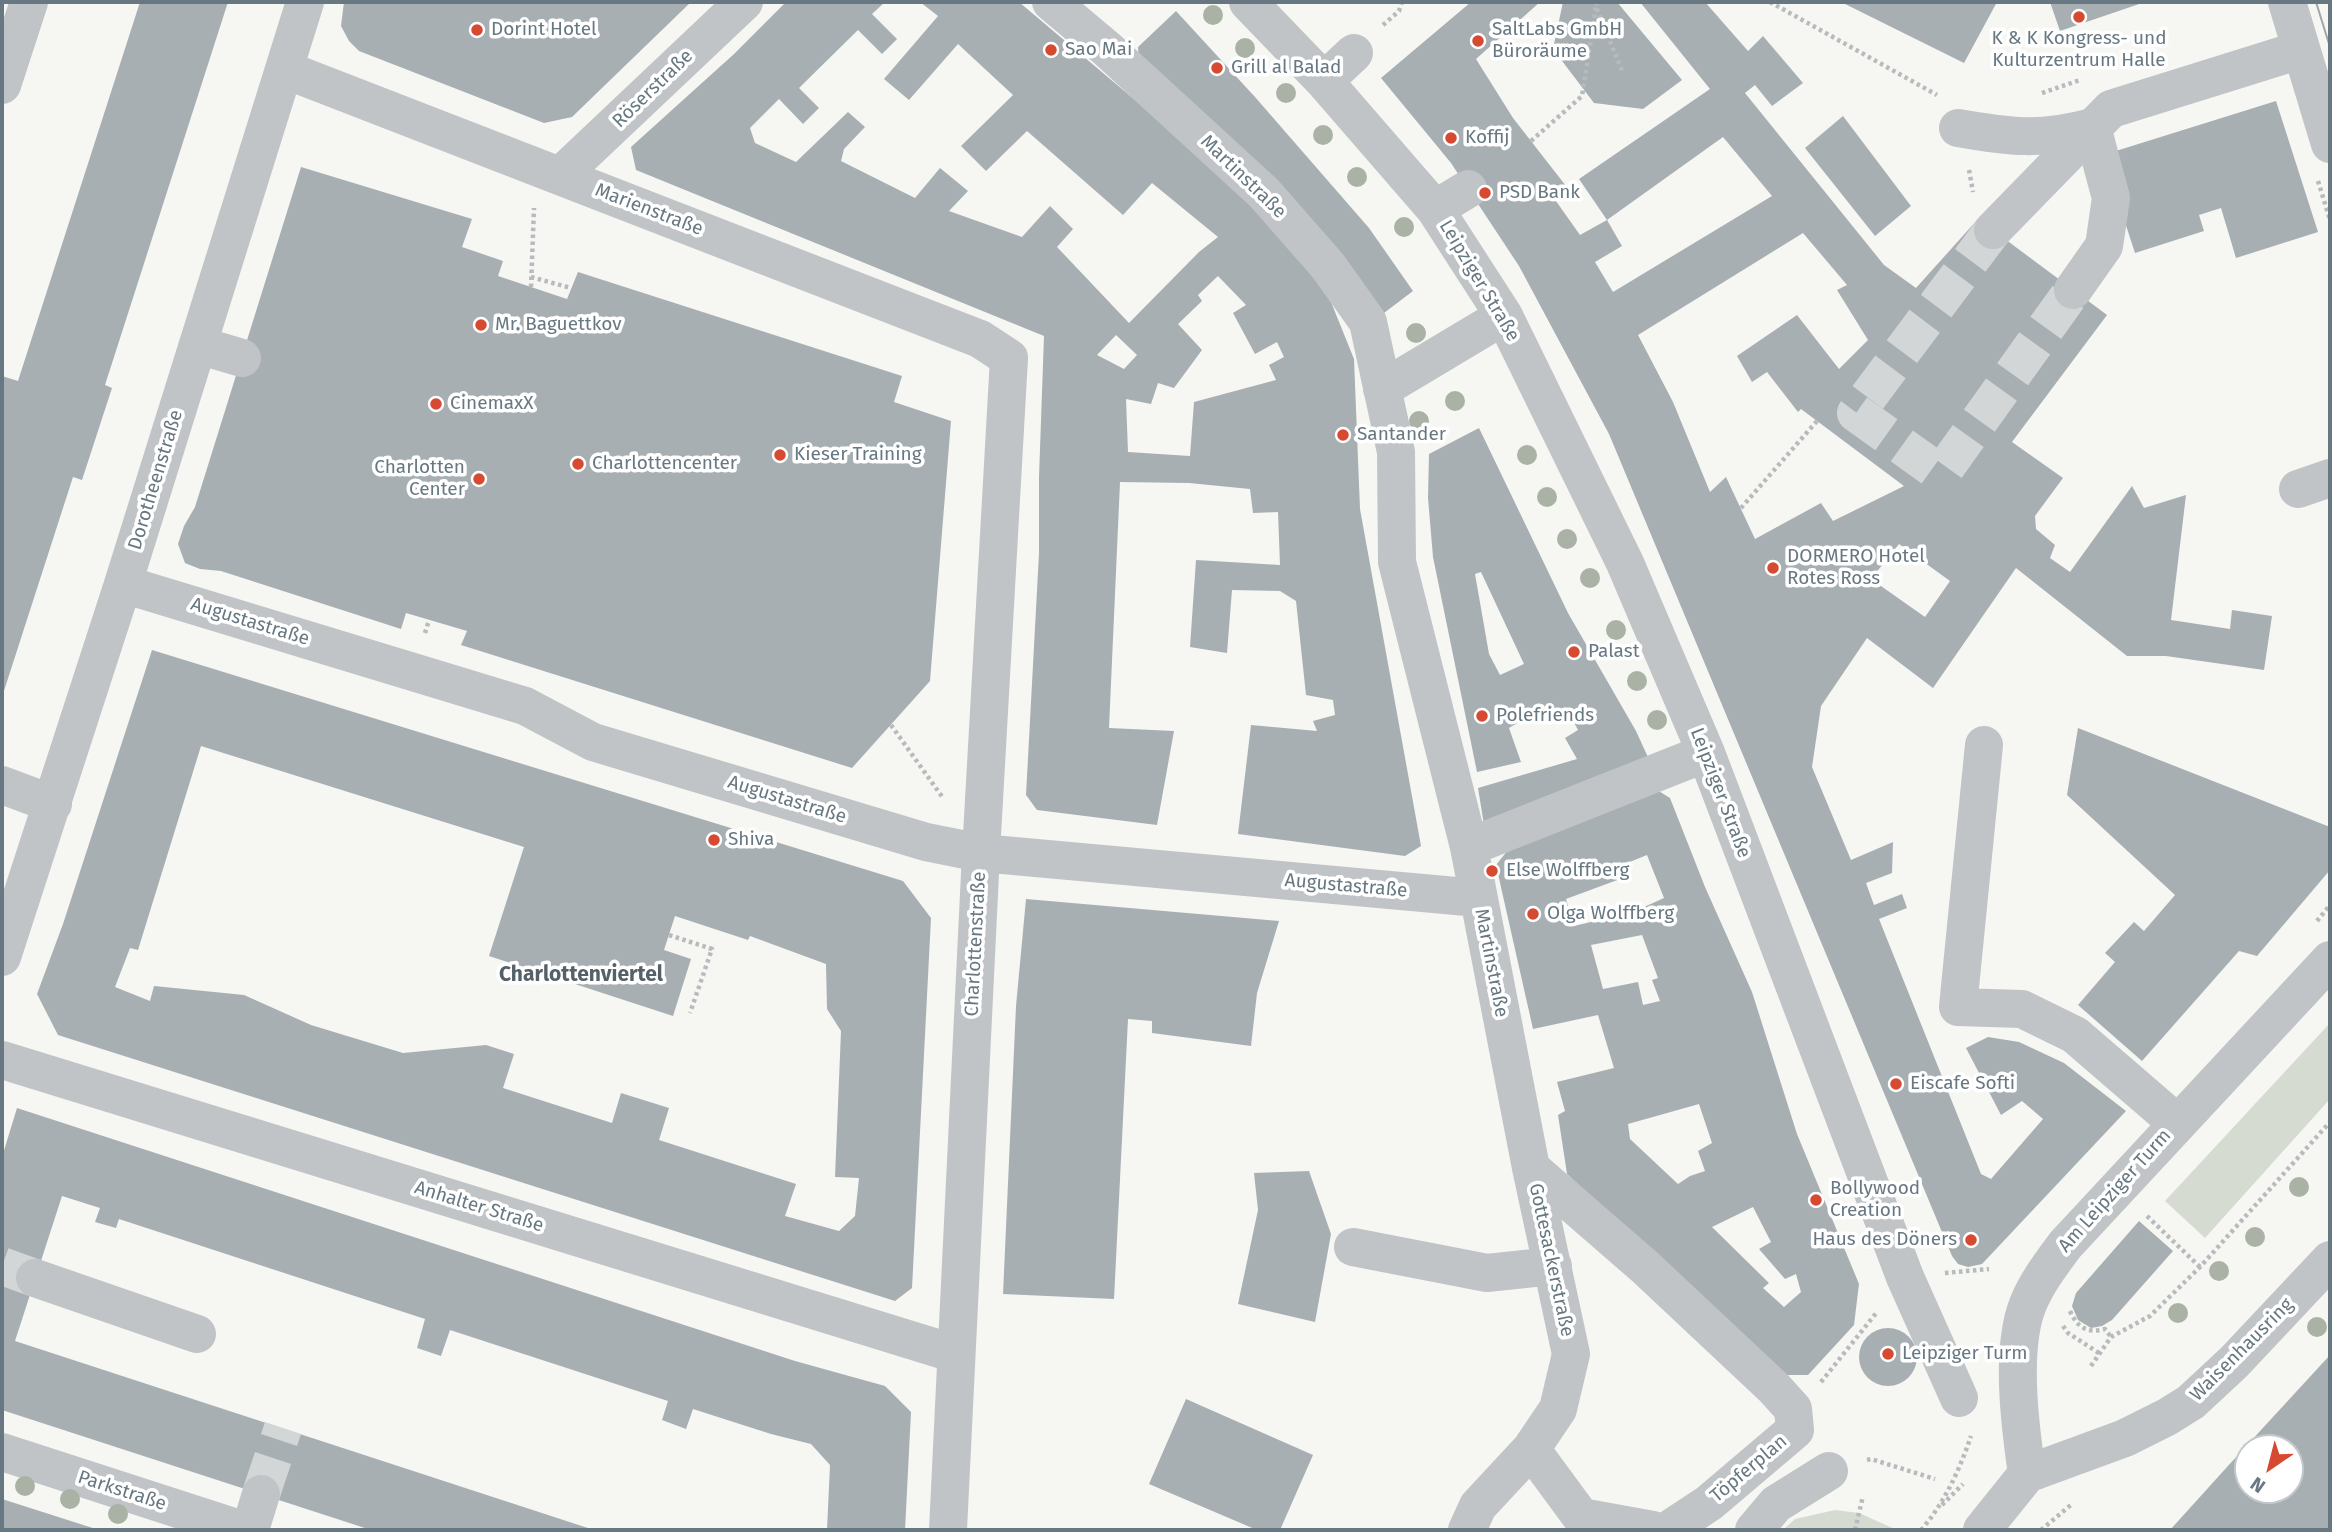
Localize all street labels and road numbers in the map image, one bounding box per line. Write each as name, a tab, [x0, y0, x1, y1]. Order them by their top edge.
street label: Röserstraße	[608, 45, 698, 133]
street label: Martinstraße	[1195, 131, 1291, 223]
street label: Marienstraße	[592, 179, 706, 241]
street label: Leipziger Straße	[1434, 216, 1524, 346]
street label: Dorotheenstraße	[124, 407, 188, 553]
street label: Augustastraße	[188, 593, 312, 651]
street label: Leipziger Straße	[1685, 725, 1755, 861]
street label: Augustastraße	[725, 771, 849, 829]
street label: Augustastraße	[1284, 869, 1408, 903]
street label: Charlottenstraße	[961, 871, 991, 1017]
street label: Martinstraße	[1469, 907, 1513, 1019]
street label: Am Leipziger Turm	[2054, 1125, 2176, 1257]
street label: Anhalter Straße	[412, 1177, 546, 1237]
street label: Gottesackerstraße	[1524, 1181, 1578, 1339]
street label: Waisenhausring	[2186, 1294, 2298, 1406]
street label: Töpferplan	[1706, 1430, 1792, 1508]
street label: Parkstraße	[75, 1466, 169, 1516]

